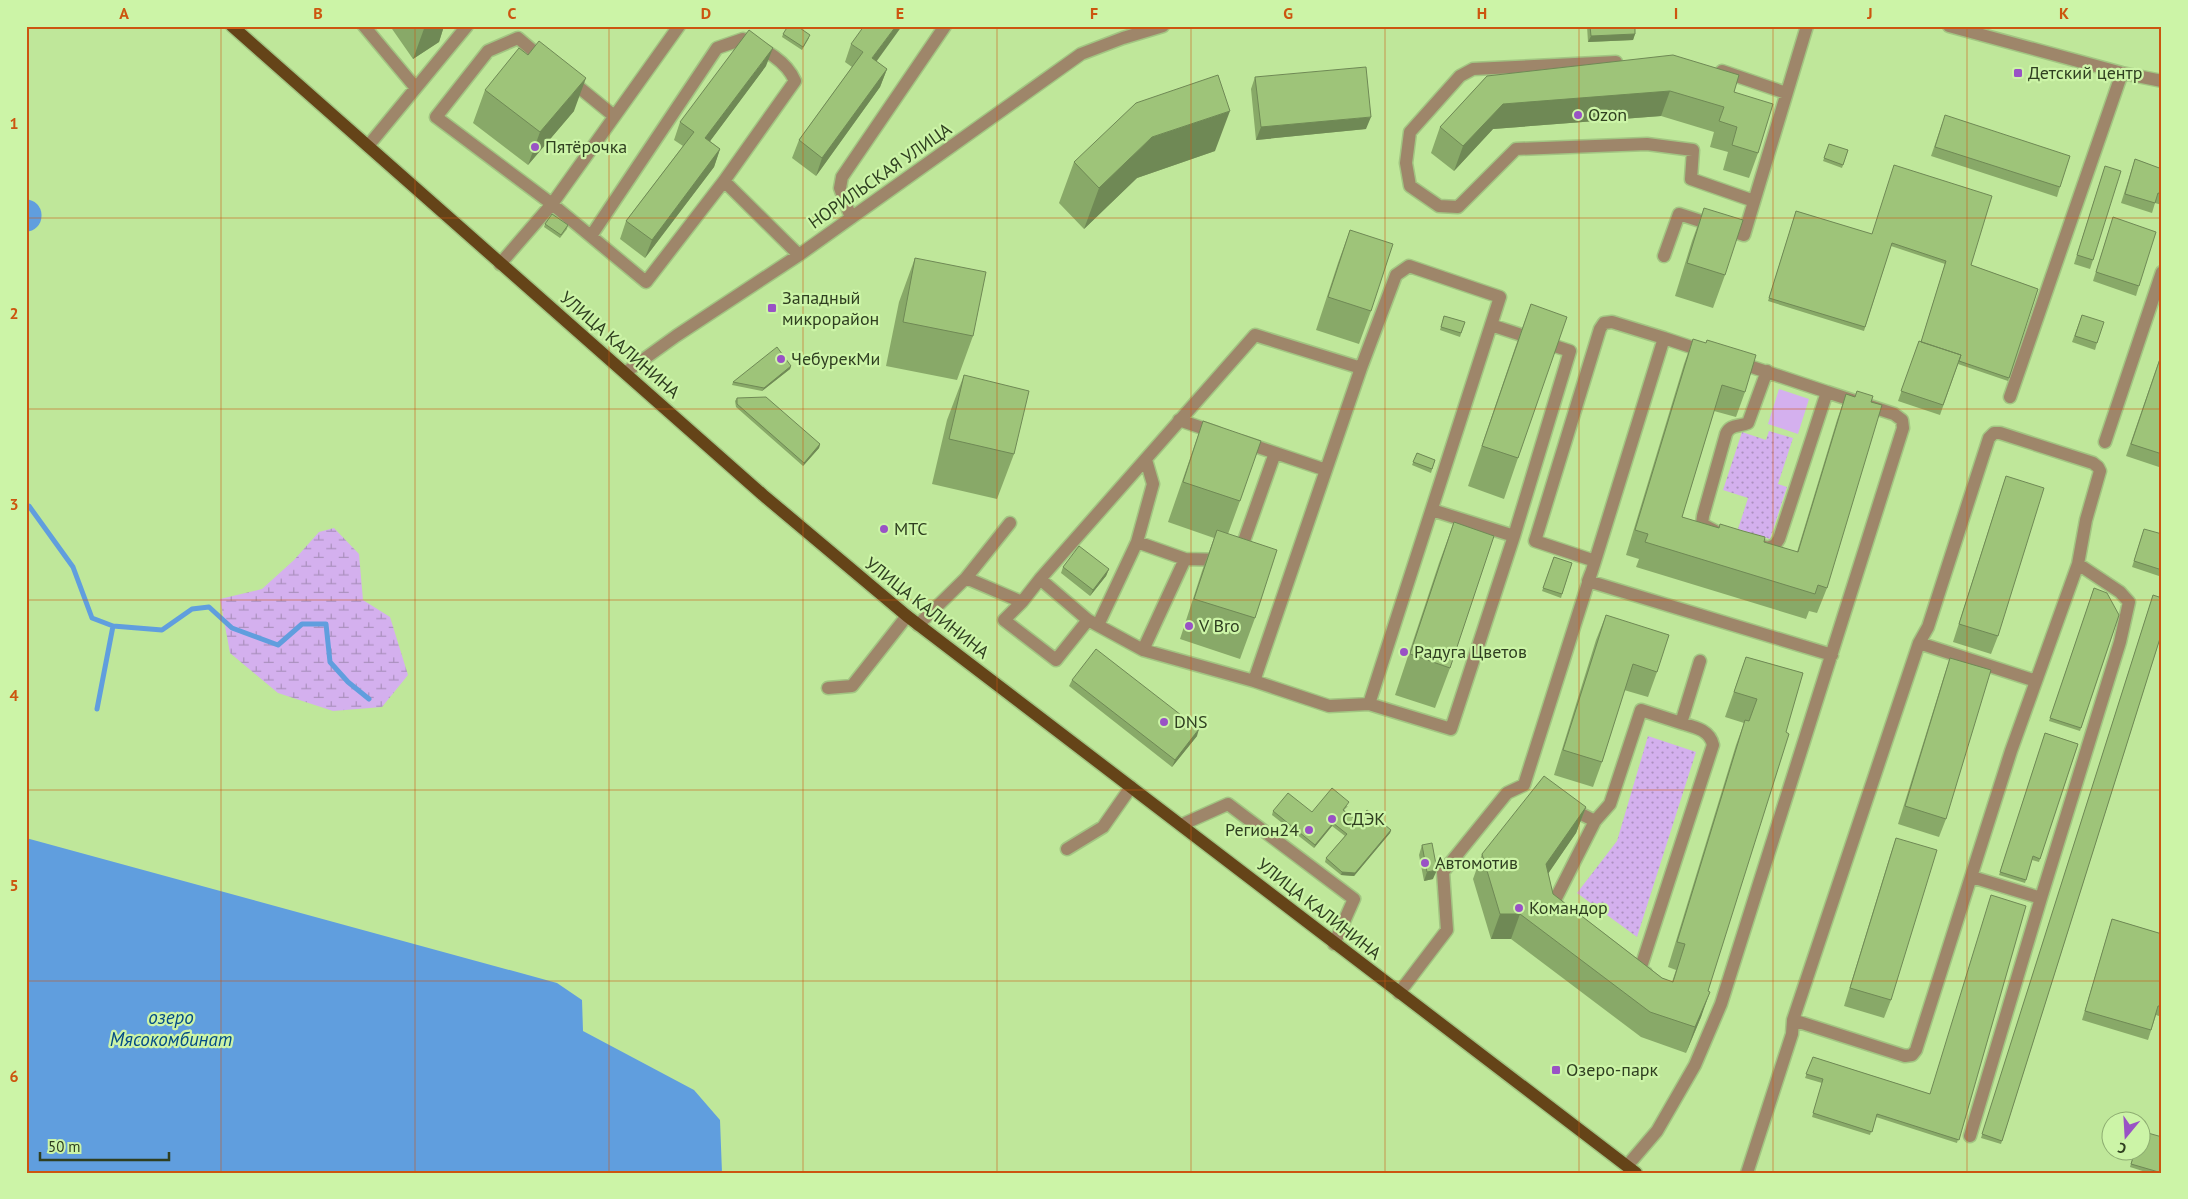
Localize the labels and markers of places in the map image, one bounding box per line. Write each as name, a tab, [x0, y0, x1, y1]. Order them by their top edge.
place label: Детский центр	[2028, 61, 2142, 84]
marker: Детский центр	[2012, 67, 2024, 79]
place label: Ozon	[1588, 103, 1627, 126]
marker: Ozon	[1572, 109, 1584, 121]
place label: Пятёрочка	[545, 135, 627, 158]
marker: Пятёрочка	[529, 141, 541, 153]
place label: Западный микрорайон	[782, 286, 879, 330]
marker: Западный микрорайон	[766, 302, 778, 314]
place label: ЧебурекМи	[791, 347, 880, 370]
marker: ЧебурекМи	[775, 353, 787, 365]
place label: МТС	[894, 517, 928, 540]
marker: МТС	[878, 523, 890, 535]
place label: V Bro	[1198, 614, 1240, 637]
marker: V Bro	[1183, 620, 1195, 632]
place label: Радуга Цветов	[1414, 640, 1527, 663]
marker: Радуга Цветов	[1398, 646, 1410, 658]
place label: DNS	[1174, 710, 1207, 733]
marker: DNS	[1158, 716, 1170, 728]
place label: СДЭК	[1342, 807, 1385, 830]
marker: СДЭК	[1326, 813, 1338, 825]
place label: Регион24	[1225, 818, 1299, 841]
marker: Регион24	[1303, 824, 1315, 836]
place label: Автомотив	[1435, 851, 1518, 874]
marker: Автомотив	[1419, 857, 1431, 869]
place label: Командор	[1529, 896, 1608, 919]
marker: Командор	[1513, 902, 1525, 914]
place label: Озеро-парк	[1566, 1058, 1659, 1081]
marker: Озеро-парк	[1550, 1064, 1562, 1076]

